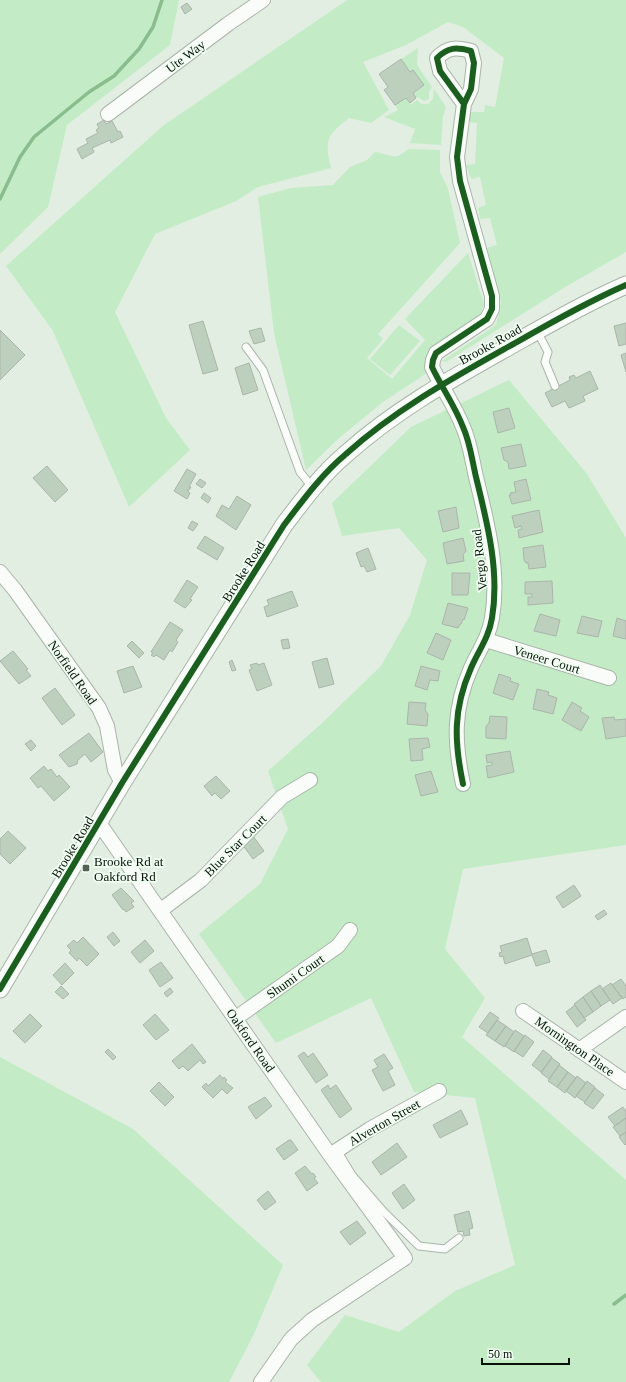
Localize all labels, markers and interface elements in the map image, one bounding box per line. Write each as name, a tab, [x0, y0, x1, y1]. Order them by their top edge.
street label: Ute Way	[163, 36, 208, 76]
street label: Brooke Road	[456, 321, 524, 368]
street label: Vergo Road	[469, 528, 490, 591]
street label: Brooke Road	[219, 538, 268, 604]
street label: Norfield Road	[45, 637, 100, 708]
street label: Veneer Court	[512, 642, 582, 677]
street label: Blue Star Court	[201, 811, 270, 880]
street label: Brooke Road	[48, 813, 97, 881]
place label: Brooke Rd at Oakford Rd	[94, 854, 164, 884]
marker: Brooke Rd at Oakford Rd	[81, 863, 91, 873]
street label: Shumi Court	[264, 951, 327, 1002]
street label: Oakford Road	[223, 1006, 278, 1075]
street label: Mornington Place	[532, 1013, 618, 1080]
street label: Alverton Street	[346, 1096, 423, 1149]
scale bar	[482, 1340, 569, 1366]
text: 50 m	[488, 1347, 513, 1361]

